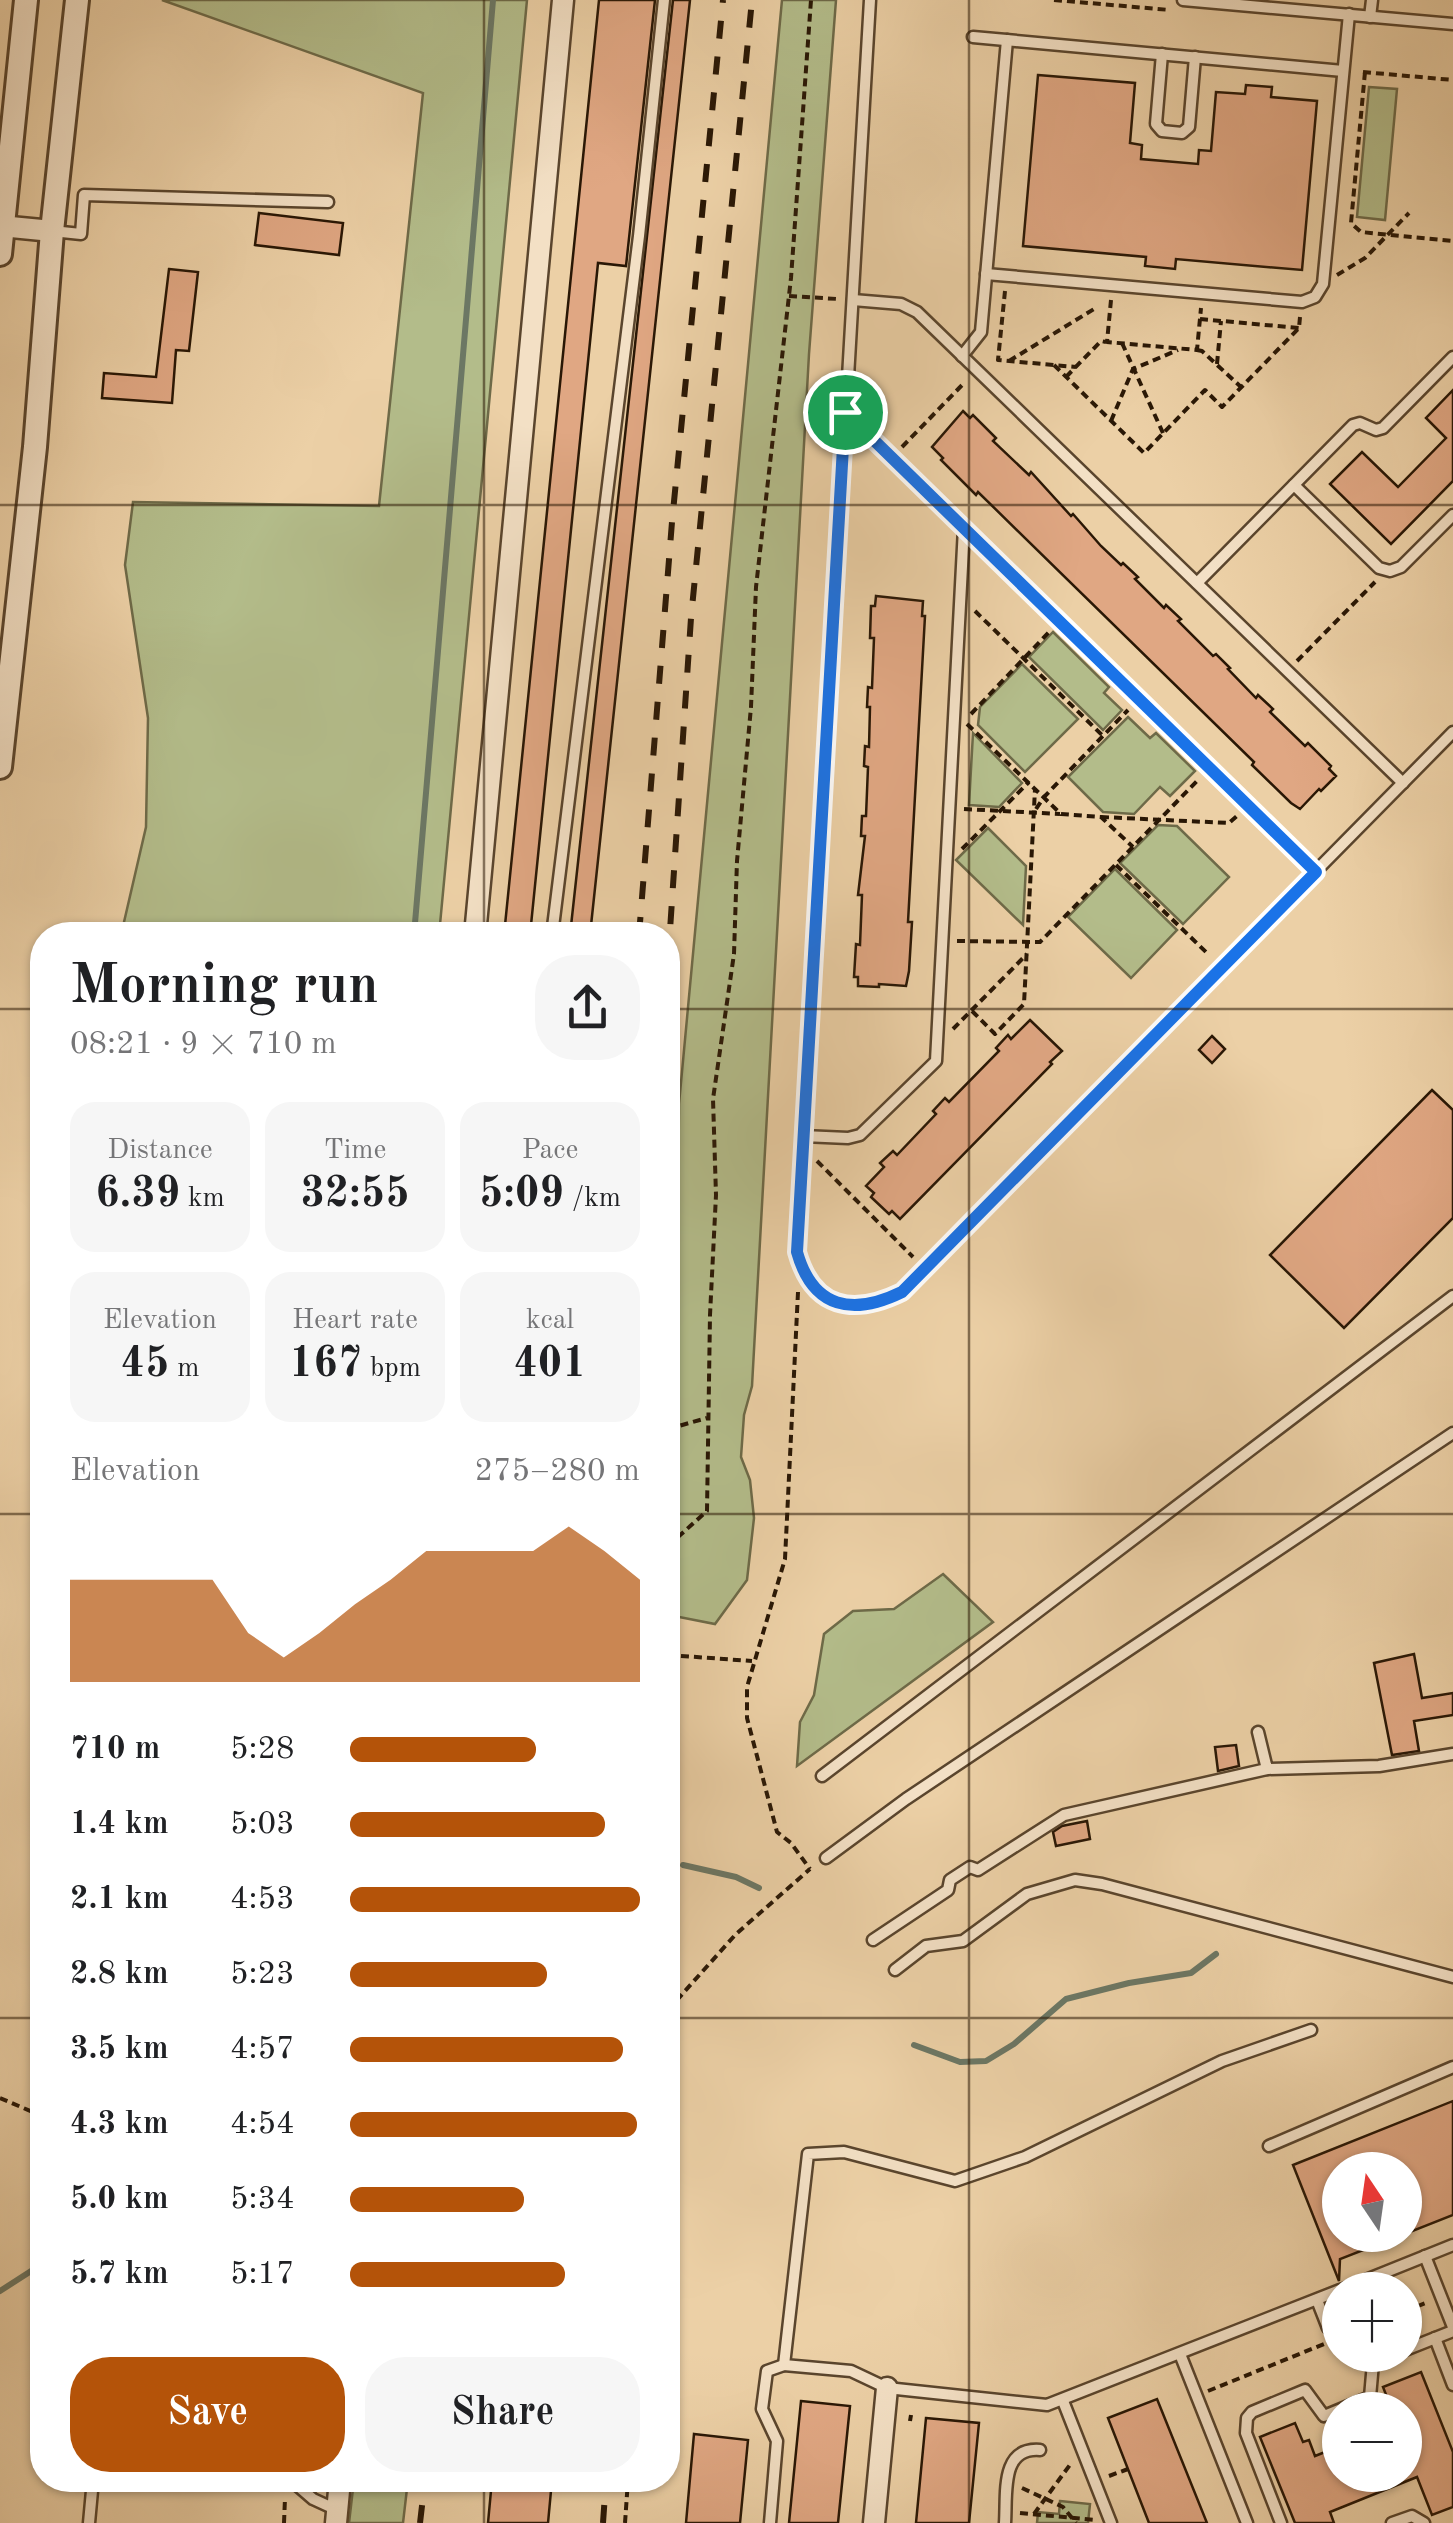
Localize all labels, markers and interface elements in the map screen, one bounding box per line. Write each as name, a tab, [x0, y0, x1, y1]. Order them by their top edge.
pin	[803, 370, 888, 455]
icon: arrive	[818, 385, 873, 440]
button: share	[535, 955, 640, 1060]
text: Morning run	[70, 960, 379, 1015]
text: 08:21 · 9 × 710 m	[70, 1029, 337, 1061]
text: Distance	[107, 1137, 213, 1165]
text: Time	[324, 1137, 386, 1165]
text: Pace	[522, 1137, 578, 1165]
text: 6.39	[95, 1174, 180, 1216]
text: 32:55	[300, 1174, 410, 1216]
text: 5:09	[479, 1174, 564, 1216]
text: km	[180, 1185, 225, 1213]
text: /km	[564, 1185, 621, 1213]
text: Elevation	[103, 1307, 217, 1335]
text: Heart rate	[292, 1307, 418, 1335]
text: kcal	[526, 1307, 574, 1335]
text: 45	[121, 1344, 169, 1386]
text: 167	[289, 1344, 362, 1386]
text: 401	[513, 1344, 587, 1386]
text: m	[169, 1355, 199, 1383]
text: bpm	[362, 1355, 421, 1383]
text: Elevation	[70, 1456, 200, 1488]
text: 275–280 m	[474, 1456, 640, 1488]
text: 710 m	[70, 1734, 160, 1766]
text: 5:28	[230, 1734, 295, 1766]
text: 1.4 km	[70, 1809, 169, 1841]
text: 5:03	[230, 1809, 295, 1841]
text: 2.1 km	[70, 1884, 169, 1916]
text: 4:53	[230, 1884, 295, 1916]
text: 2.8 km	[70, 1959, 169, 1991]
text: 5:23	[230, 1959, 295, 1991]
text: 3.5 km	[70, 2034, 169, 2066]
text: 4:57	[230, 2034, 295, 2066]
text: 4.3 km	[70, 2109, 169, 2141]
text: 4:54	[230, 2109, 295, 2141]
north arrow	[1322, 2152, 1422, 2252]
map controls	[1322, 2152, 1422, 2492]
text: 5.0 km	[70, 2184, 169, 2216]
text: 5:34	[230, 2184, 295, 2216]
text: 5.7 km	[70, 2259, 169, 2291]
text: 5:17	[230, 2259, 295, 2291]
button: +	[1322, 2272, 1422, 2372]
button: Save	[70, 2357, 345, 2472]
button: Share	[365, 2357, 640, 2472]
button: −	[1322, 2392, 1422, 2492]

